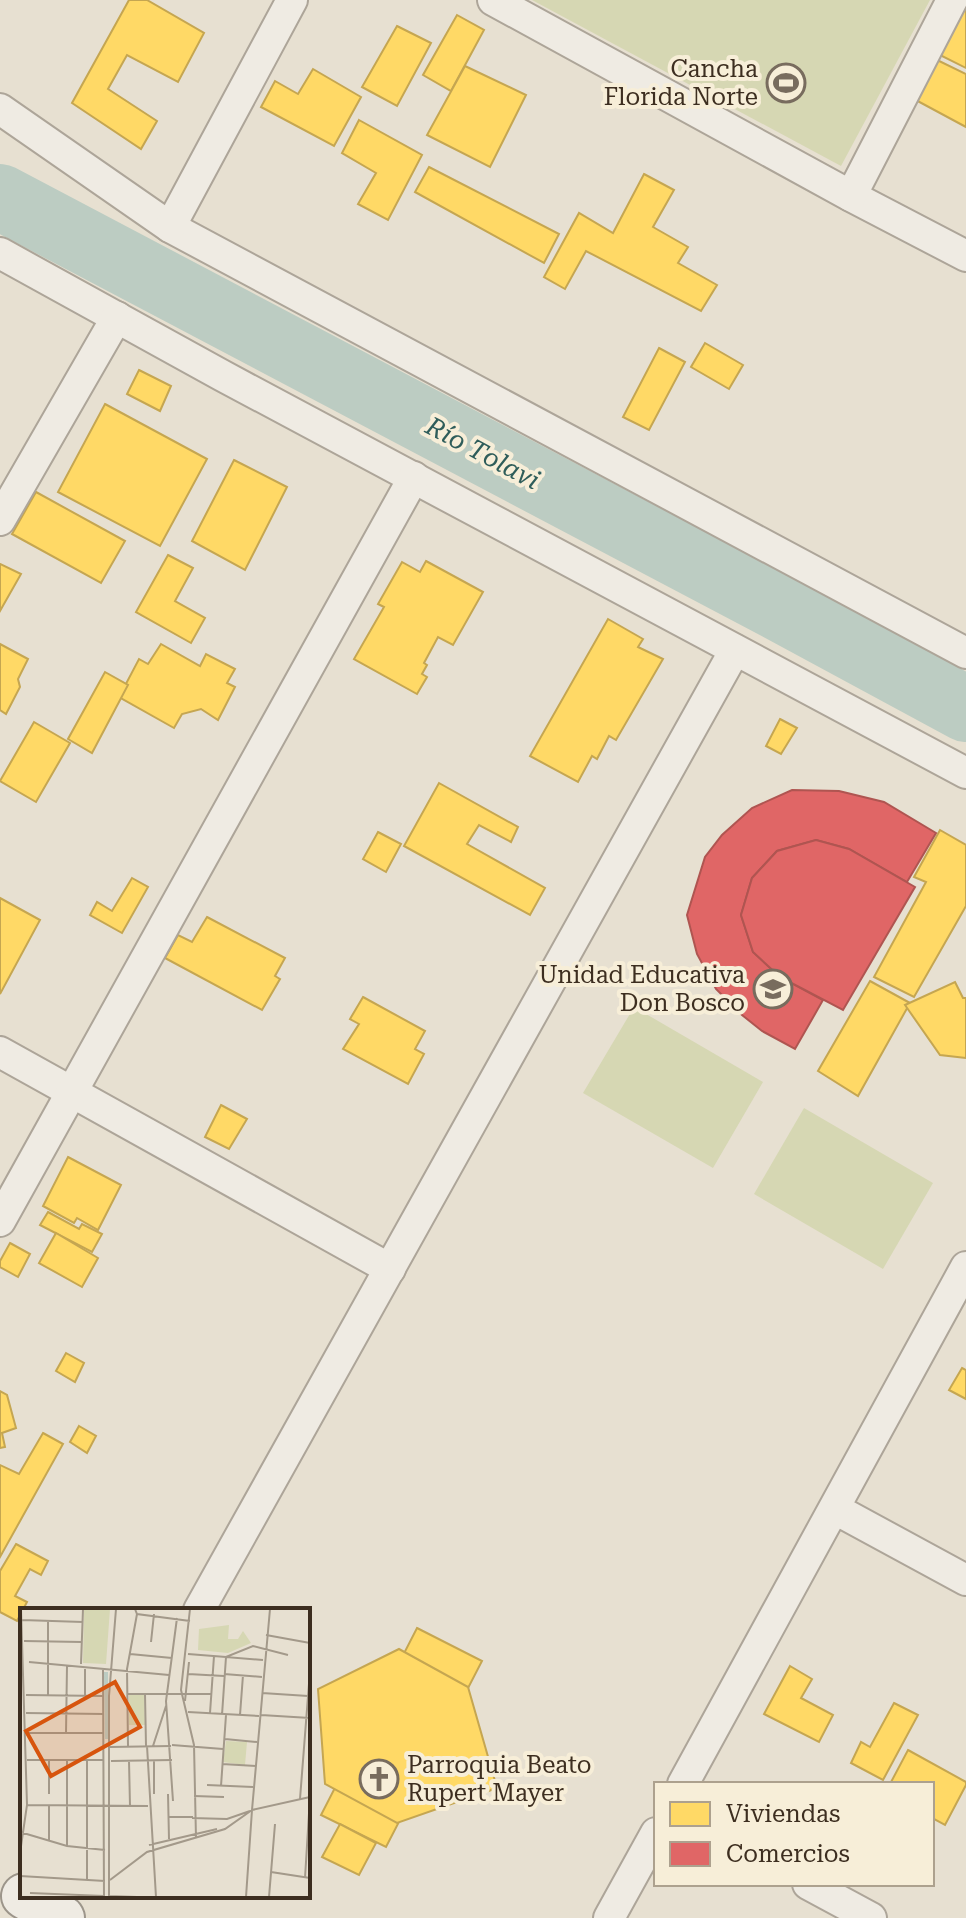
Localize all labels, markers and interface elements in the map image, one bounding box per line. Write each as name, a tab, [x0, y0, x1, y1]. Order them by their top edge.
place label: Cancha Florida Norte	[604, 55, 758, 111]
sports icon: Cancha Florida Norte	[765, 62, 807, 104]
water label: Río Tolavi	[420, 410, 545, 495]
place label: Unidad Educativa Don Bosco	[538, 961, 745, 1017]
school or university icon: Unidad Educativa Don Bosco	[752, 968, 794, 1010]
inset map	[20, 1608, 310, 1898]
place label: Parroquia Beato Rupert Mayer	[407, 1751, 591, 1807]
church icon: Parroquia Beato Rupert Mayer	[358, 1758, 400, 1800]
legend	[654, 1782, 934, 1886]
text: Viviendas	[726, 1800, 840, 1828]
text: Comercios	[726, 1840, 850, 1868]

